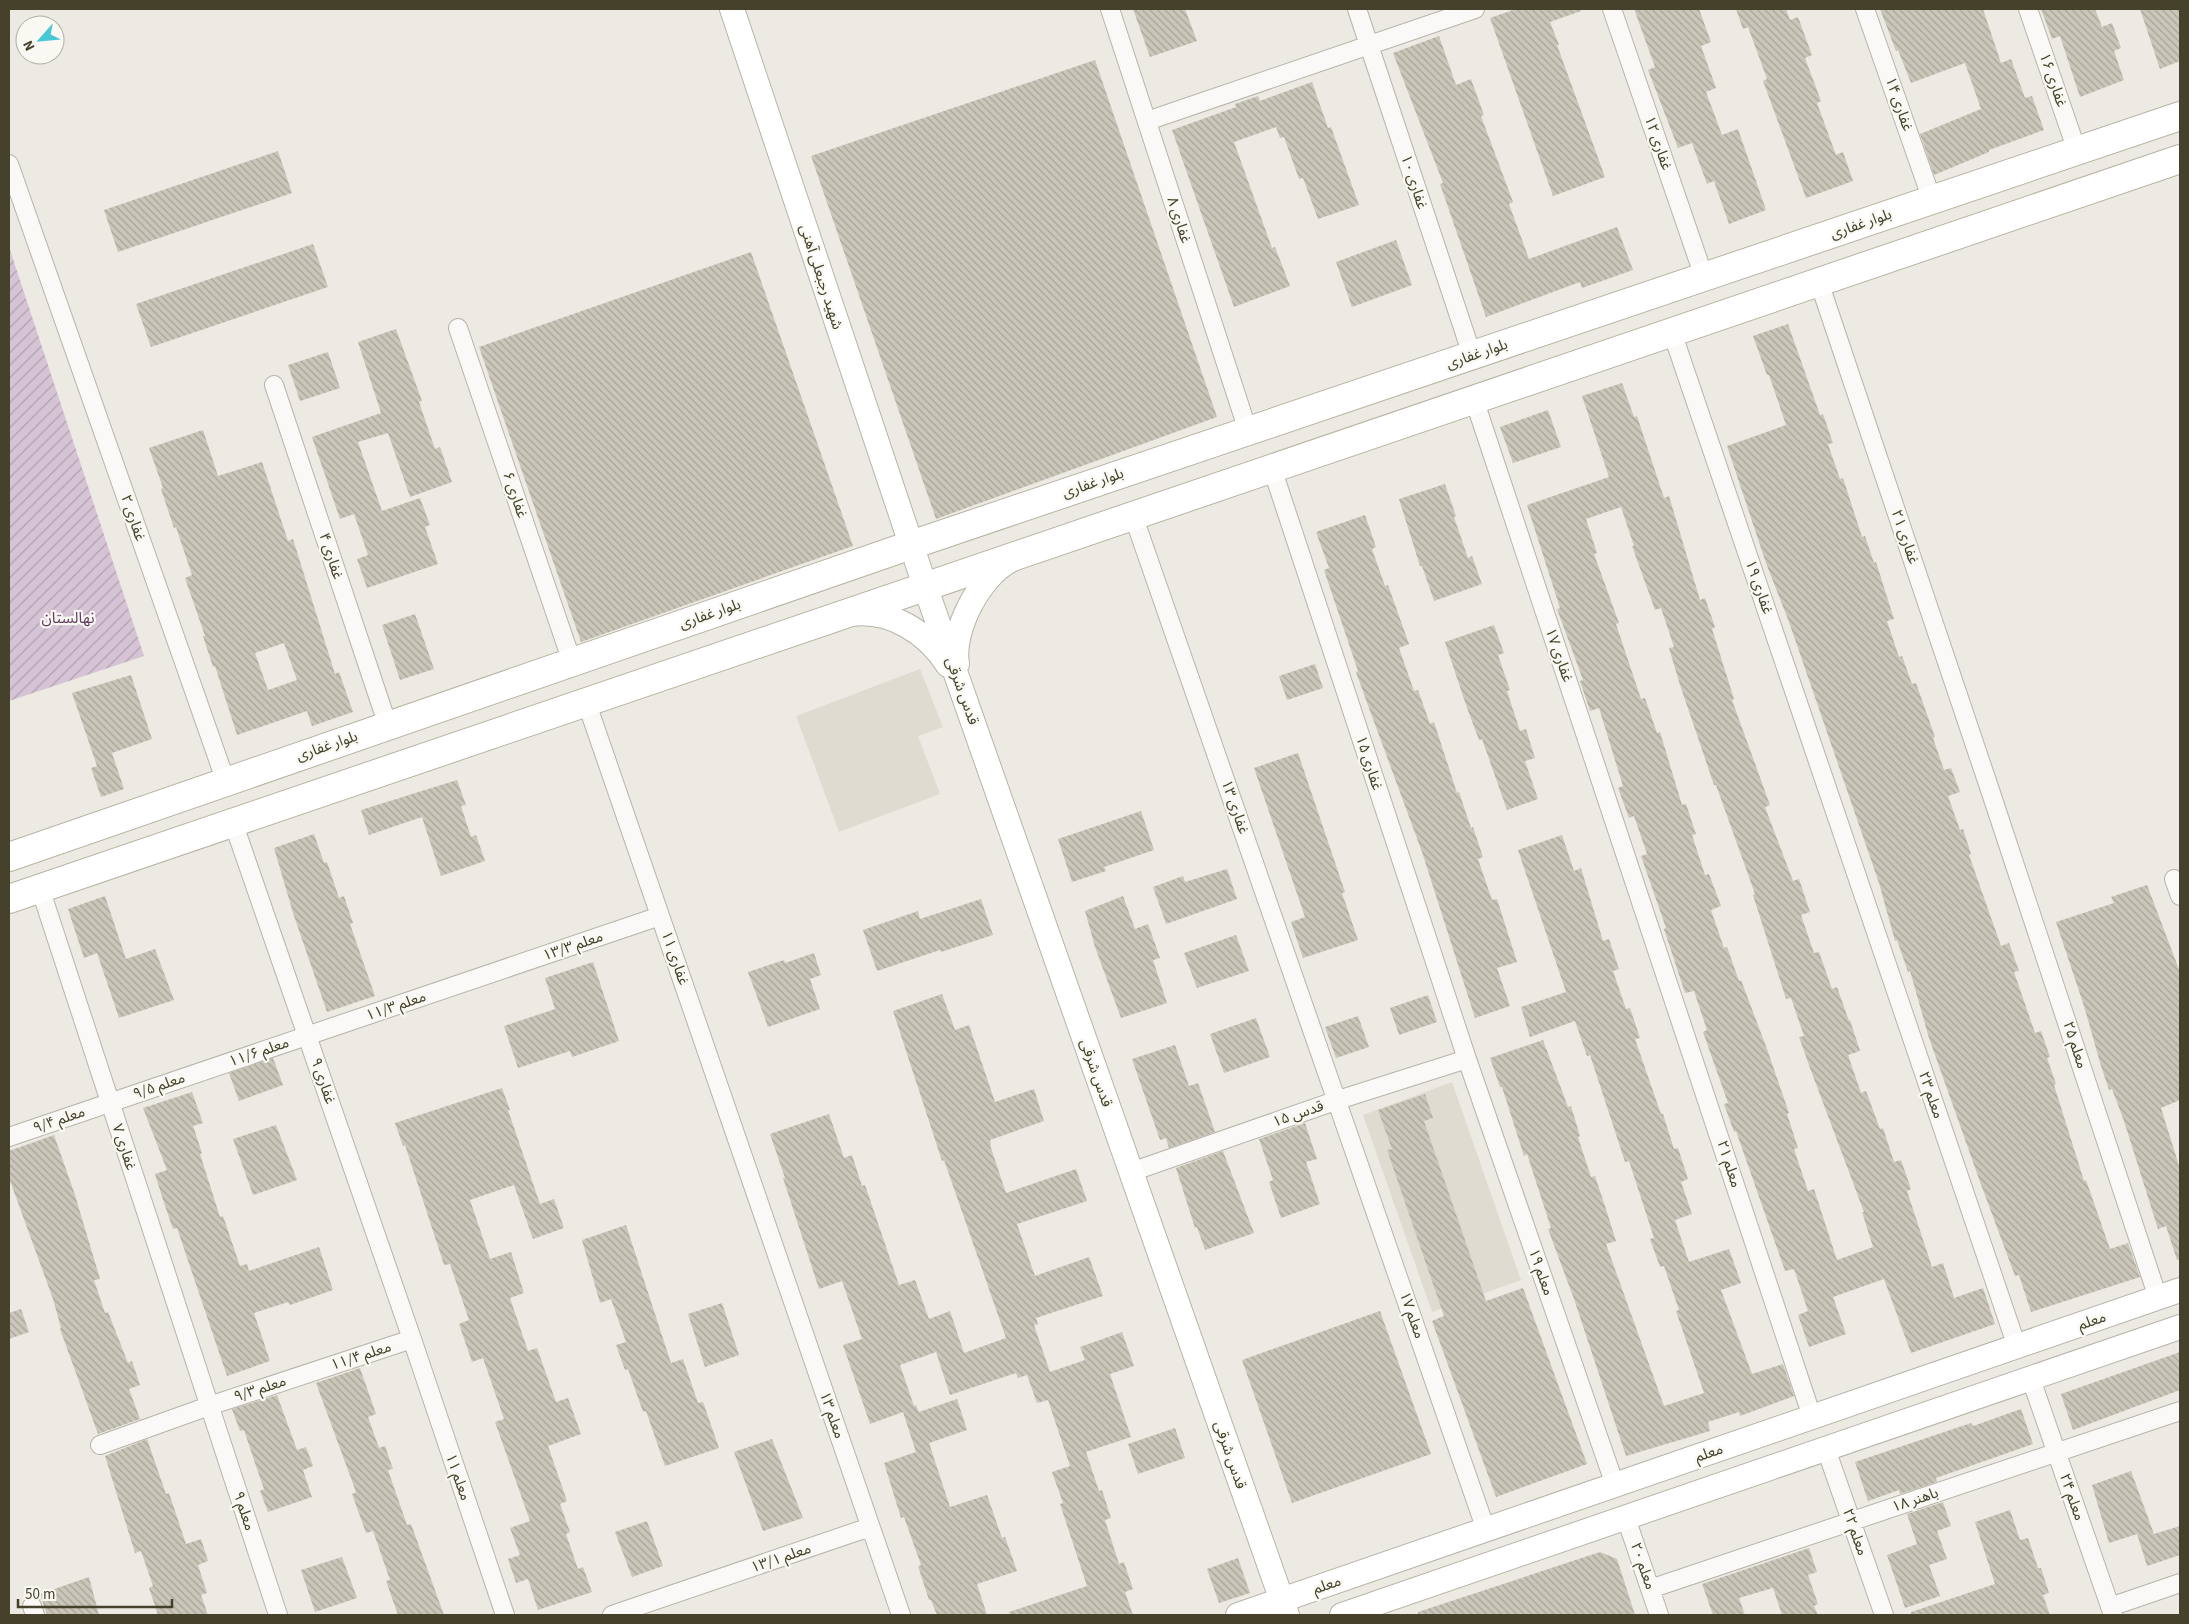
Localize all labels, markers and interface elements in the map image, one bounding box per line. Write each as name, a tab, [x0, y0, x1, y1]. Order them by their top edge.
north arrow	[15, 15, 65, 65]
text: N	[18, 37, 40, 54]
street label: غفاری ۱۶	[2034, 50, 2072, 111]
street label: غفاری ۱۴	[1880, 74, 1918, 135]
street label: غفاری ۱۲	[1639, 113, 1677, 174]
street label: غفاری ۱۰	[1395, 152, 1433, 212]
street label: غفاری ۸	[1162, 194, 1197, 246]
street label: بلوار غفاری	[1827, 204, 1895, 244]
street label: شهید رجبعلی آهنی	[794, 222, 848, 333]
street label: بلوار غفاری	[1443, 334, 1511, 374]
street label: بلوار غفاری	[1059, 463, 1127, 503]
street label: غفاری ۶	[497, 469, 533, 521]
street label: غفاری ۲	[115, 492, 151, 544]
street label: غفاری ۲۱	[1886, 507, 1924, 568]
street label: غفاری ۴	[314, 530, 349, 582]
street label: غفاری ۱۹	[1740, 557, 1778, 618]
street label: بلوار غفاری	[676, 594, 744, 634]
park label: نهالستان	[42, 608, 94, 629]
street label: غفاری ۱۷	[1540, 625, 1578, 686]
street label: قدس شرقی	[940, 654, 984, 728]
street label: بلوار غفاری	[293, 726, 361, 766]
street label: غفاری ۱۵	[1350, 733, 1388, 793]
street label: غفاری ۱۳	[1216, 777, 1254, 838]
street label: معلم ۱۳/۳	[540, 926, 606, 966]
street label: غفاری ۱۱	[656, 928, 694, 989]
street label: معلم ۱۱/۳	[363, 986, 429, 1026]
street label: معلم ۲۵	[2057, 1019, 2093, 1071]
street label: معلم ۱۱/۶	[226, 1032, 292, 1072]
street label: قدس شرقی	[1075, 1036, 1118, 1110]
street label: غفاری ۹	[305, 1055, 341, 1107]
street label: معلم ۹/۵	[130, 1067, 188, 1105]
street label: معلم ۲۳	[1913, 1069, 1949, 1121]
street label: قدس ۱۵	[1270, 1095, 1327, 1133]
street label: معلم ۹/۴	[30, 1101, 88, 1139]
street label: غفاری ۷	[107, 1121, 142, 1173]
street label: معلم ۲۱	[1711, 1138, 1747, 1190]
street label: معلم ۱۹	[1523, 1246, 1559, 1298]
street label: معلم ۱۷	[1394, 1289, 1430, 1341]
street label: معلم	[2075, 1306, 2109, 1336]
street label: معلم ۱۱/۴	[328, 1336, 394, 1376]
street label: معلم ۹/۳	[231, 1371, 289, 1407]
street label: معلم ۱۳	[814, 1389, 850, 1441]
street label: قدس شرقی	[1209, 1418, 1252, 1492]
street label: معلم	[1692, 1438, 1726, 1468]
street label: معلم ۱۱	[440, 1451, 476, 1503]
street label: معلم ۲۴	[2054, 1471, 2090, 1523]
street label: باهنر ۱۸	[1889, 1482, 1941, 1518]
street label: معلم ۹	[228, 1489, 260, 1533]
street label: معلم ۲۲	[1837, 1506, 1873, 1558]
street label: معلم ۱۳/۱	[748, 1538, 814, 1578]
street label: معلم ۲۰	[1625, 1540, 1661, 1592]
street label: معلم	[1310, 1570, 1344, 1600]
scale bar	[18, 1576, 171, 1608]
text: 50 m	[25, 1584, 55, 1605]

